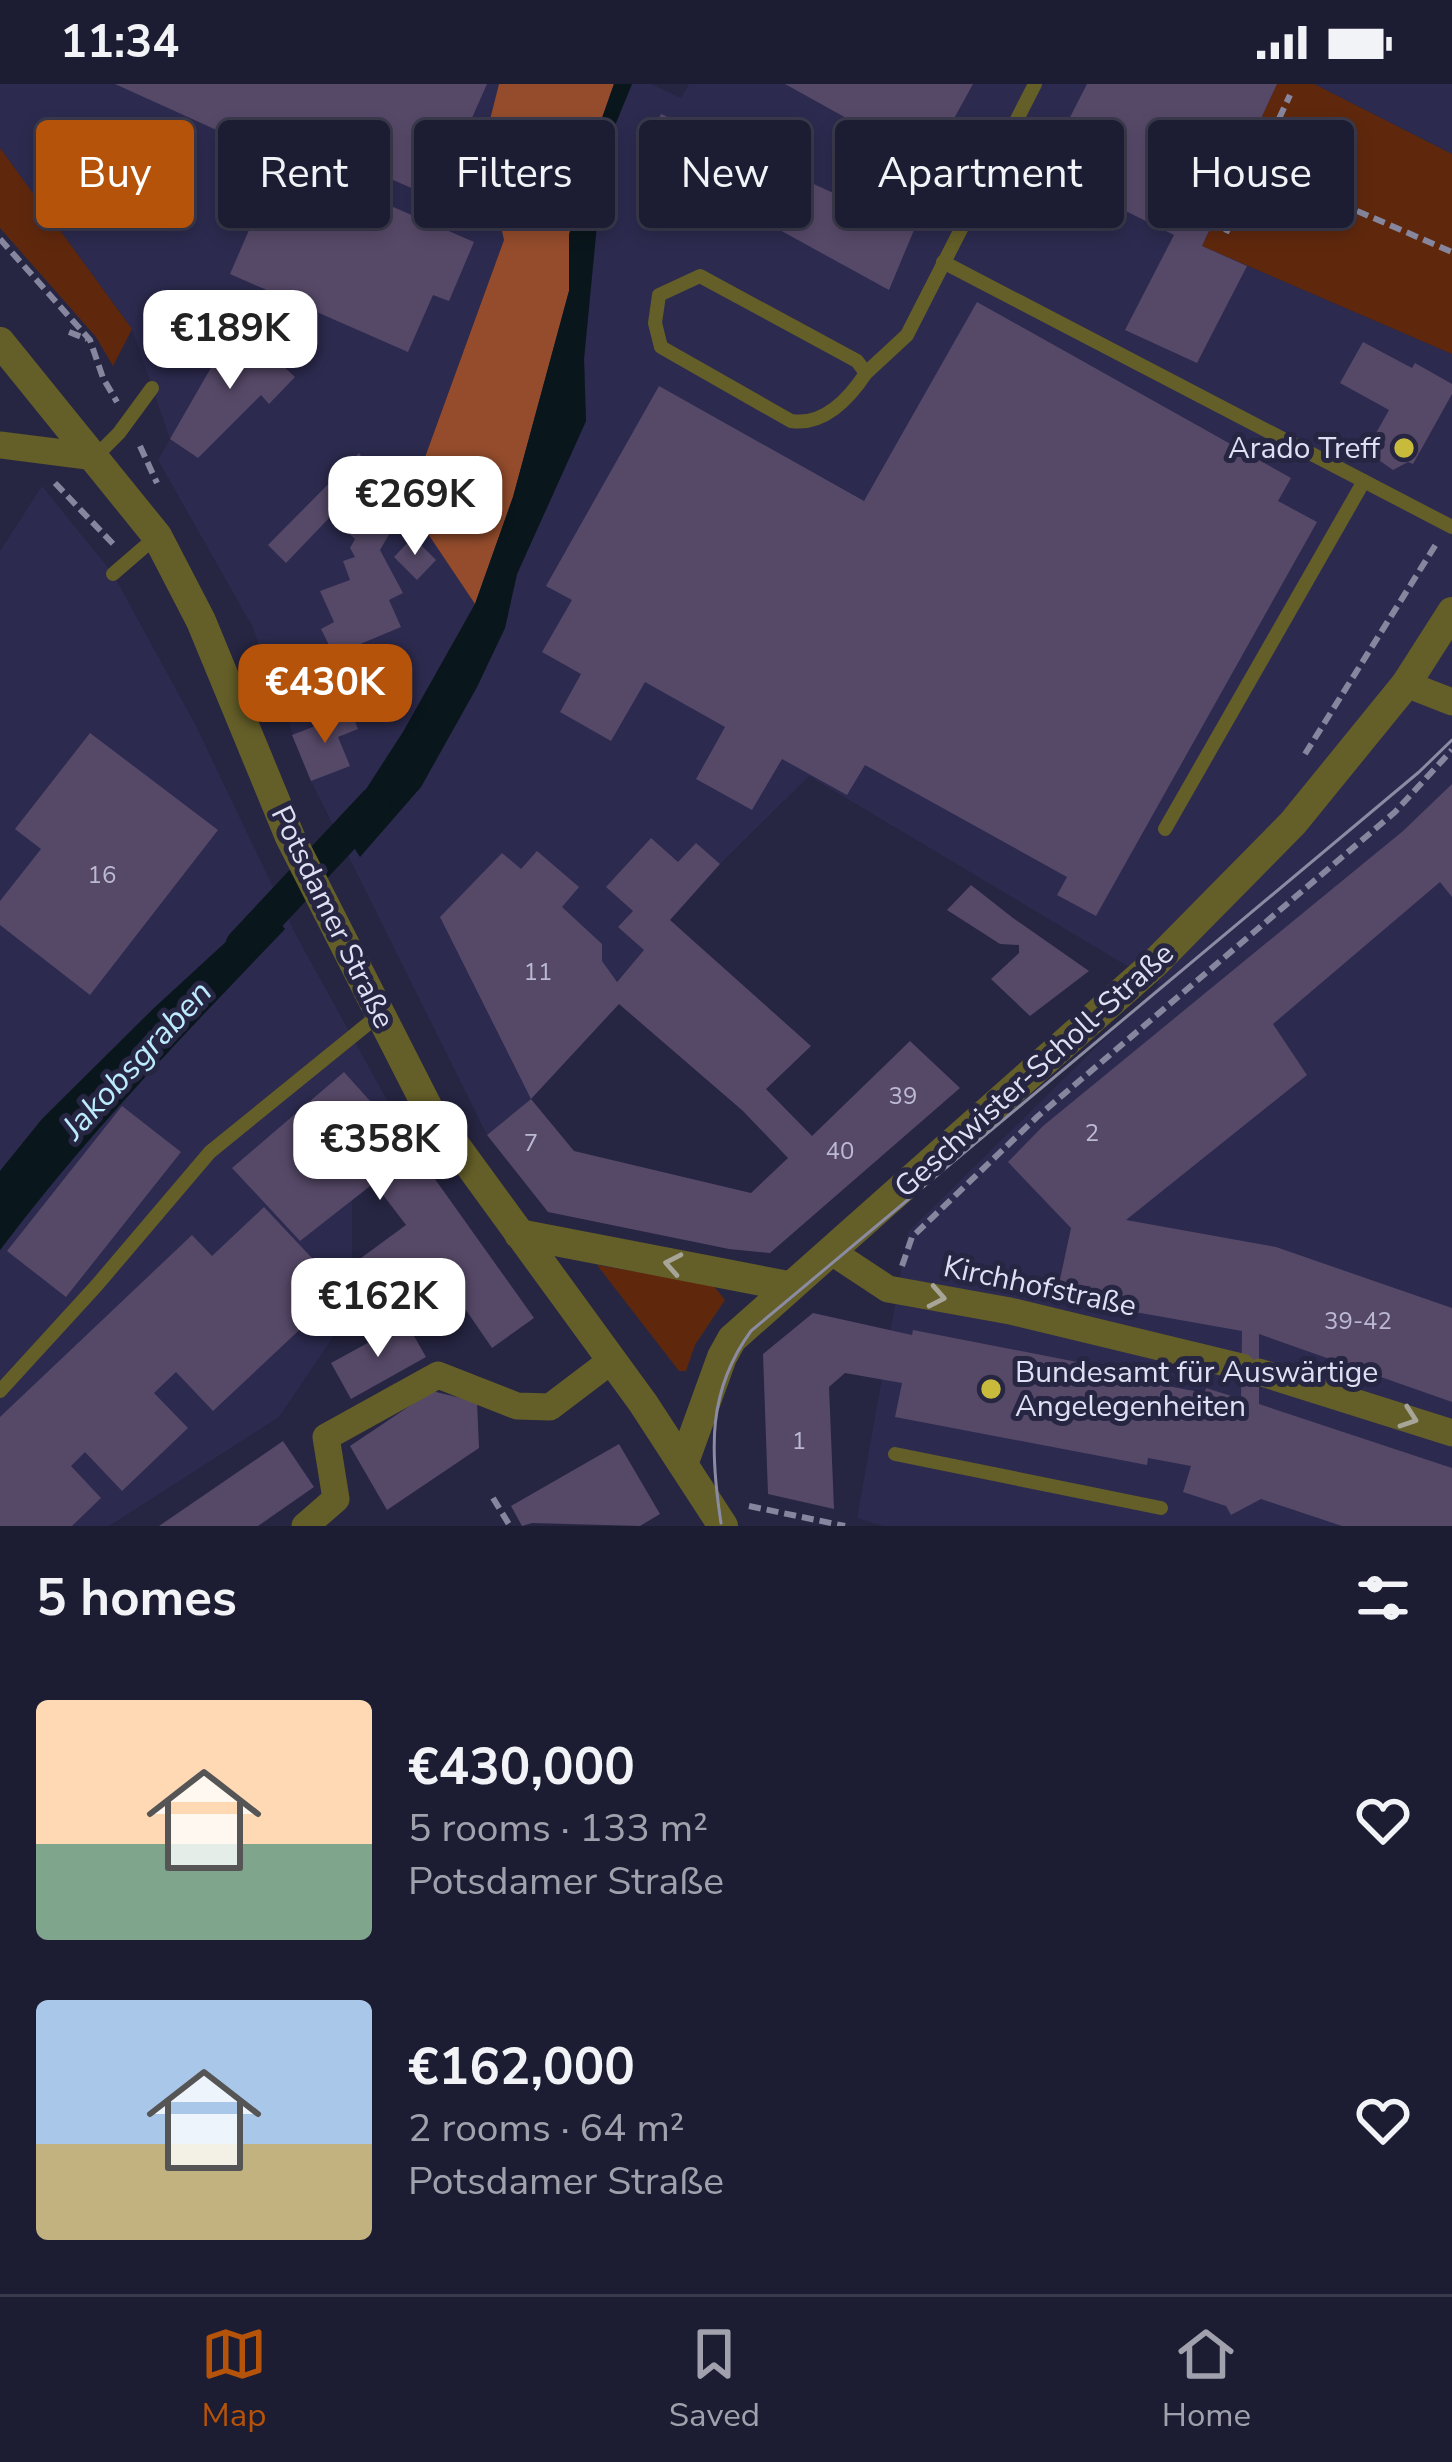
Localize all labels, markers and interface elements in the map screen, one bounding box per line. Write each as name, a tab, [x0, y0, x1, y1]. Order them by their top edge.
text: 11:34	[60, 12, 179, 73]
chip: Buy	[36, 120, 194, 228]
chip: Rent	[218, 120, 390, 228]
chip: Filters	[414, 120, 615, 228]
chip: New	[639, 120, 811, 228]
chip: Apartment	[835, 120, 1124, 228]
chip: House	[1148, 120, 1354, 228]
pin: €189K	[146, 290, 314, 392]
text: €189K	[170, 302, 290, 355]
place label: Arado Treff	[1228, 428, 1381, 469]
marker: Arado Treff	[1391, 435, 1417, 461]
pin: €269K	[331, 456, 499, 558]
text: €269K	[355, 468, 475, 521]
pin: €430K	[241, 644, 409, 746]
text: €430K	[265, 656, 385, 709]
street label: Potsdamer Straße	[261, 799, 404, 1035]
house number: 16	[88, 859, 116, 891]
street label: Geschwister-Scholl-Straße	[886, 934, 1183, 1207]
house number: 11	[524, 956, 552, 988]
water label: Jakobsgraben	[50, 971, 222, 1151]
house number: 39	[889, 1080, 917, 1112]
pin: €358K	[296, 1101, 464, 1203]
text: €358K	[320, 1113, 440, 1166]
house number: 2	[1085, 1117, 1099, 1149]
house number: 7	[524, 1127, 538, 1159]
house number: 40	[826, 1135, 854, 1167]
street label: Kirchhofstraße	[940, 1246, 1140, 1327]
one-way arrow	[663, 1252, 683, 1278]
pin: €162K	[294, 1258, 462, 1360]
text: €162K	[318, 1270, 438, 1323]
one-way arrow	[927, 1283, 947, 1309]
house number: 39-42	[1324, 1305, 1392, 1337]
place label: Bundesamt für Auswärtige Angelegenheiten	[1015, 1352, 1378, 1427]
marker: Bundesamt für Auswärtige Angelegenheiten	[978, 1376, 1004, 1402]
one-way arrow	[1397, 1404, 1418, 1428]
house number: 1	[792, 1425, 806, 1457]
text: 5 homes	[36, 1563, 237, 1633]
icon: filters	[1350, 1565, 1416, 1631]
text: €430,000	[408, 1732, 635, 1802]
icon: home	[132, 1748, 276, 1892]
icon: heart	[1350, 1787, 1416, 1853]
text: 5 rooms · 133 m²	[408, 1802, 708, 1855]
text: Potsdamer Straße	[408, 1855, 724, 1908]
text: €162,000	[408, 2032, 635, 2102]
icon: home	[132, 2048, 276, 2192]
icon: heart	[1350, 2087, 1416, 2153]
text: 2 rooms · 64 m²	[408, 2102, 685, 2155]
text: Potsdamer Straße	[408, 2155, 724, 2208]
tab: Map	[201, 2321, 267, 2438]
tab: Saved	[669, 2321, 760, 2438]
tab: Home	[1162, 2321, 1251, 2438]

